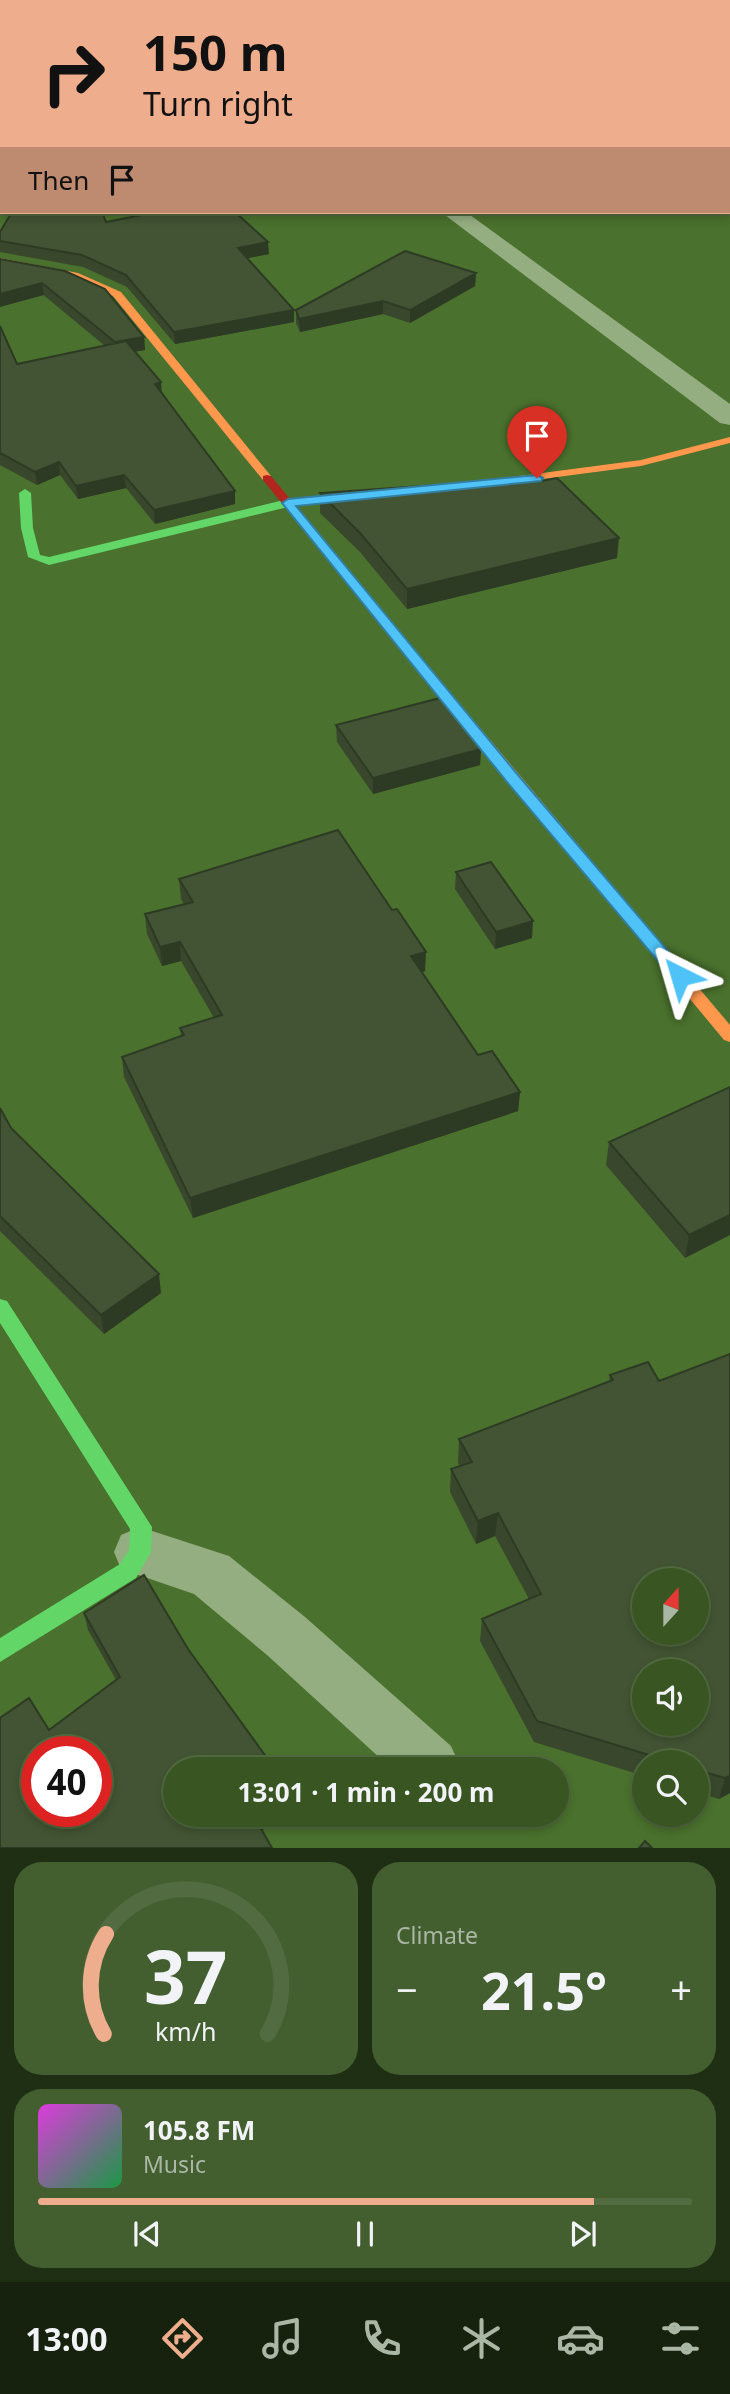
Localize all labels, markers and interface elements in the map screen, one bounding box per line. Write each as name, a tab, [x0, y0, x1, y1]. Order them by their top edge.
text: 150 m	[143, 19, 288, 85]
icon: right	[28, 28, 119, 119]
text: Turn right	[143, 82, 293, 125]
icon: arrive	[103, 161, 141, 199]
text: Then	[28, 162, 89, 198]
pin	[507, 406, 567, 478]
icon: arrive	[518, 417, 556, 455]
position arrow	[643, 939, 717, 1013]
north arrow	[632, 1568, 709, 1645]
map controls	[632, 1568, 709, 1827]
button: sound	[632, 1659, 709, 1736]
speed limit sign: 40	[21, 1736, 112, 1827]
button: search	[632, 1750, 709, 1827]
text: 13:01 · 1 min · 200 m	[238, 1774, 494, 1810]
text: Climate	[396, 1919, 478, 1951]
text: 37	[144, 1927, 228, 2026]
text: 21.5°	[481, 1954, 607, 2025]
text: −	[396, 1963, 418, 2015]
text: +	[670, 1963, 692, 2015]
text: km/h	[155, 2014, 217, 2048]
text: 105.8 FM	[143, 2112, 255, 2148]
text: Music	[143, 2148, 206, 2180]
icon: previous	[128, 2215, 166, 2253]
icon: pause	[346, 2215, 384, 2253]
icon: next	[564, 2215, 602, 2253]
icon: directions	[158, 2314, 207, 2363]
icon: music	[258, 2314, 307, 2363]
icon: phone	[357, 2314, 406, 2363]
icon: climate	[457, 2314, 506, 2363]
icon: car	[556, 2314, 605, 2363]
icon: filters	[656, 2314, 705, 2363]
text: 13:00	[25, 2317, 107, 2360]

